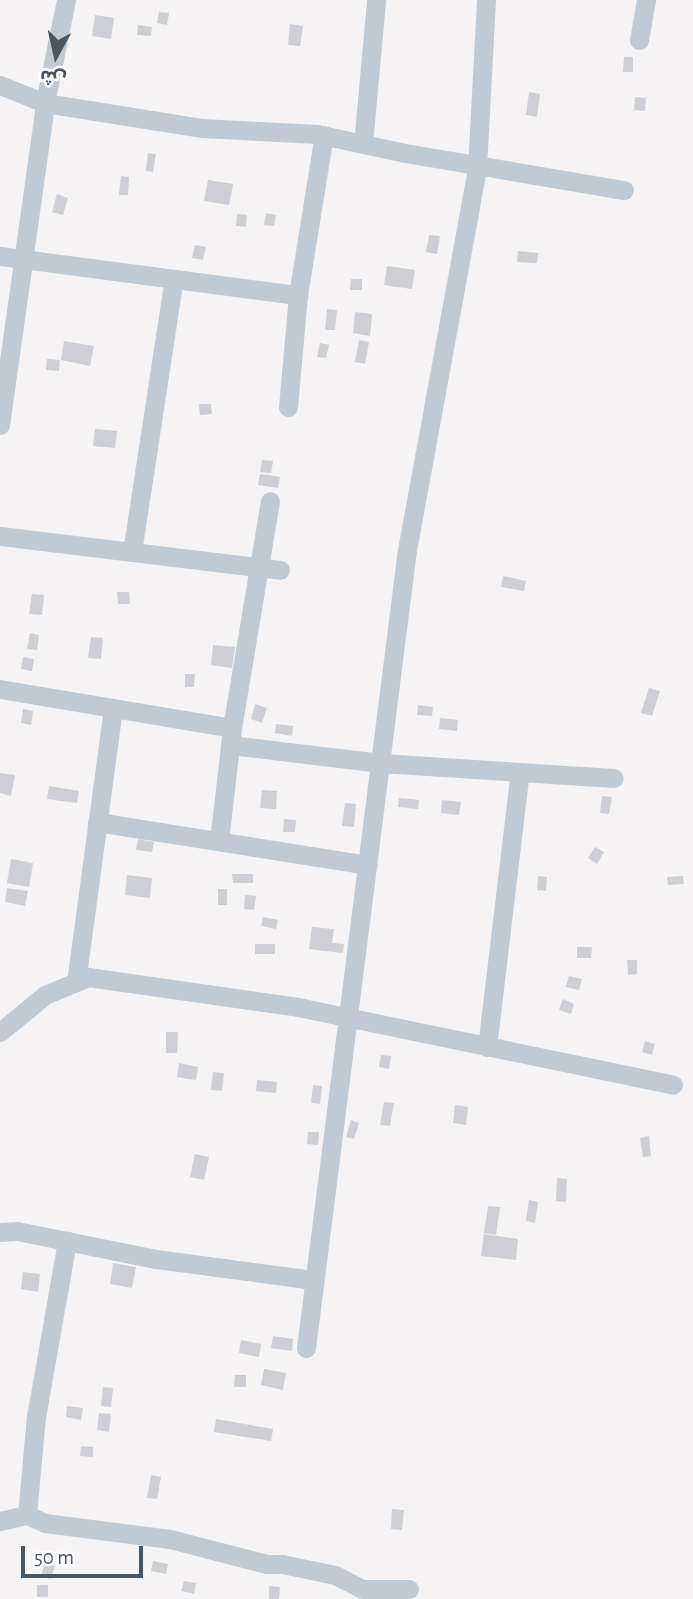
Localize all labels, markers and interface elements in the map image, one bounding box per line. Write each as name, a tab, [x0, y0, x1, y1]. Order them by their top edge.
north arrow	[21, 21, 91, 91]
text: ش	[39, 66, 67, 89]
scale bar	[24, 1532, 147, 1576]
text: 50 m	[34, 1547, 74, 1568]

